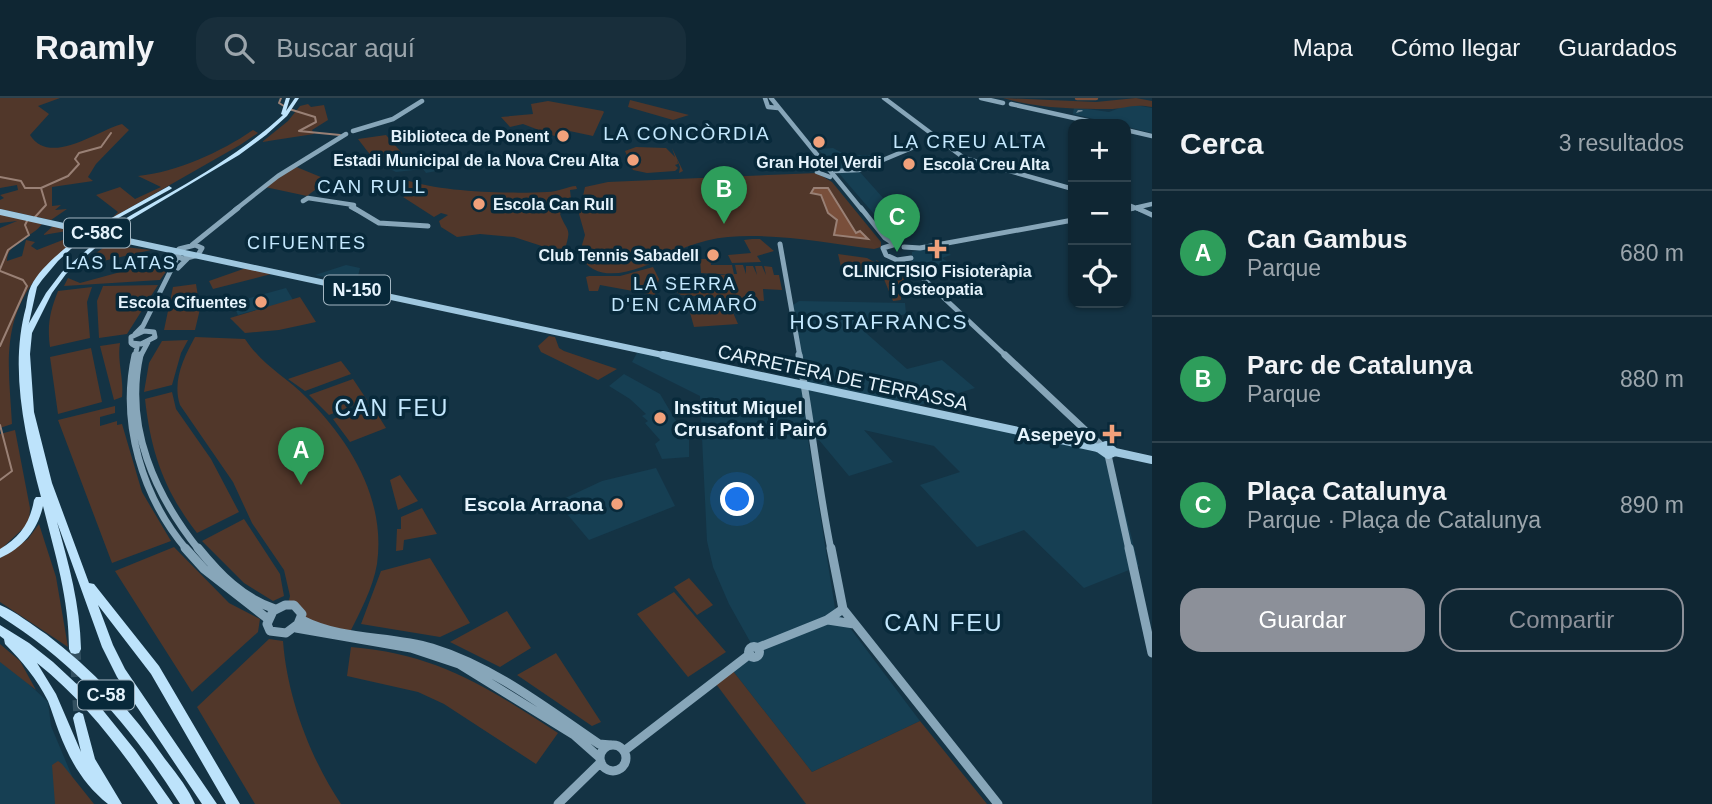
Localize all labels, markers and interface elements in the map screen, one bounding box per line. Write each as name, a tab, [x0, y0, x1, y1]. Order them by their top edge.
search box	[196, 17, 686, 80]
text: Roamly	[35, 29, 154, 66]
icon: search	[220, 29, 258, 67]
text: Buscar aquí	[276, 33, 415, 63]
text: Mapa	[1293, 34, 1353, 61]
text: Cómo llegar	[1391, 34, 1520, 61]
text: Guardados	[1558, 34, 1677, 61]
map controls	[1068, 119, 1131, 308]
button: +	[1068, 119, 1131, 182]
district label: LA CONCÒRDIA	[603, 123, 771, 144]
text: Cerca	[1180, 127, 1263, 160]
place label: Biblioteca de Ponent	[391, 128, 550, 145]
marker: Biblioteca de Ponent	[555, 128, 571, 144]
text: 3 resultados	[1559, 130, 1684, 156]
district label: LA CREU ALTA	[893, 131, 1047, 152]
marker: Gran Hotel Verdi	[811, 134, 827, 150]
place label: Estadi Municipal de la Nova Creu Alta	[333, 152, 619, 169]
marker: Estadi Municipal de la Nova Creu Alta	[625, 152, 641, 168]
place label: Gran Hotel Verdi	[756, 154, 882, 171]
marker: Escola Creu Alta	[901, 156, 917, 172]
place label: Escola Creu Alta	[923, 156, 1050, 173]
pin: B	[701, 166, 747, 224]
district label: CAN RULL	[317, 176, 427, 197]
button: −	[1068, 182, 1131, 245]
pin: C	[874, 194, 920, 252]
marker: Escola Can Rull	[471, 196, 487, 212]
place label: Escola Can Rull	[493, 196, 614, 213]
road number: C-58C	[64, 218, 130, 248]
text: Can Gambus	[1247, 224, 1407, 254]
district label: CIFUENTES	[247, 233, 367, 253]
marker: CLINICFISIO Fisioteràpia i Osteopatia	[927, 239, 947, 259]
text: A	[1195, 240, 1211, 266]
text: 680 m	[1620, 240, 1684, 266]
button: locate	[1068, 245, 1131, 308]
place label: Club Tennis Sabadell	[538, 247, 699, 264]
marker: Club Tennis Sabadell	[705, 247, 721, 263]
district label: LAS LATAS	[65, 253, 177, 273]
text: Parque	[1247, 255, 1321, 281]
place label: CLINICFISIO Fisioteràpia i Osteopatia	[842, 263, 1032, 298]
district label: LA SERRA D'EN CAMARÓ	[611, 274, 759, 315]
road number: N-150	[324, 275, 390, 304]
place label: Escola Cifuentes	[118, 294, 247, 311]
marker: Escola Cifuentes	[253, 294, 269, 310]
district label: HOSTAFRANCS	[789, 310, 969, 333]
street label: CARRETERA DE TERRASSA	[716, 341, 970, 414]
text: Parc de Catalunya	[1247, 350, 1472, 380]
text: B	[1195, 366, 1211, 392]
text: 880 m	[1620, 366, 1684, 392]
text: Parque	[1247, 381, 1321, 407]
district label: CAN FEU	[335, 395, 449, 421]
place label: Institut Miquel Crusafont i Pairó	[674, 397, 827, 440]
marker: Institut Miquel Crusafont i Pairó	[652, 410, 668, 426]
place label: Asepeyo	[1017, 424, 1096, 445]
marker: Asepeyo	[1102, 424, 1122, 444]
pin: A	[278, 427, 324, 485]
text: Plaça Catalunya	[1247, 476, 1446, 506]
your location	[720, 482, 754, 516]
text: C	[1195, 492, 1211, 518]
text: 890 m	[1620, 492, 1684, 518]
place label: Escola Arraona	[464, 494, 603, 515]
marker: Escola Arraona	[609, 496, 625, 512]
text: Parque · Plaça de Catalunya	[1247, 507, 1541, 533]
button: Guardar	[1180, 588, 1425, 652]
button: Compartir	[1439, 588, 1684, 652]
district label: CAN FEU	[884, 609, 1004, 636]
road number: C-58	[78, 680, 134, 710]

